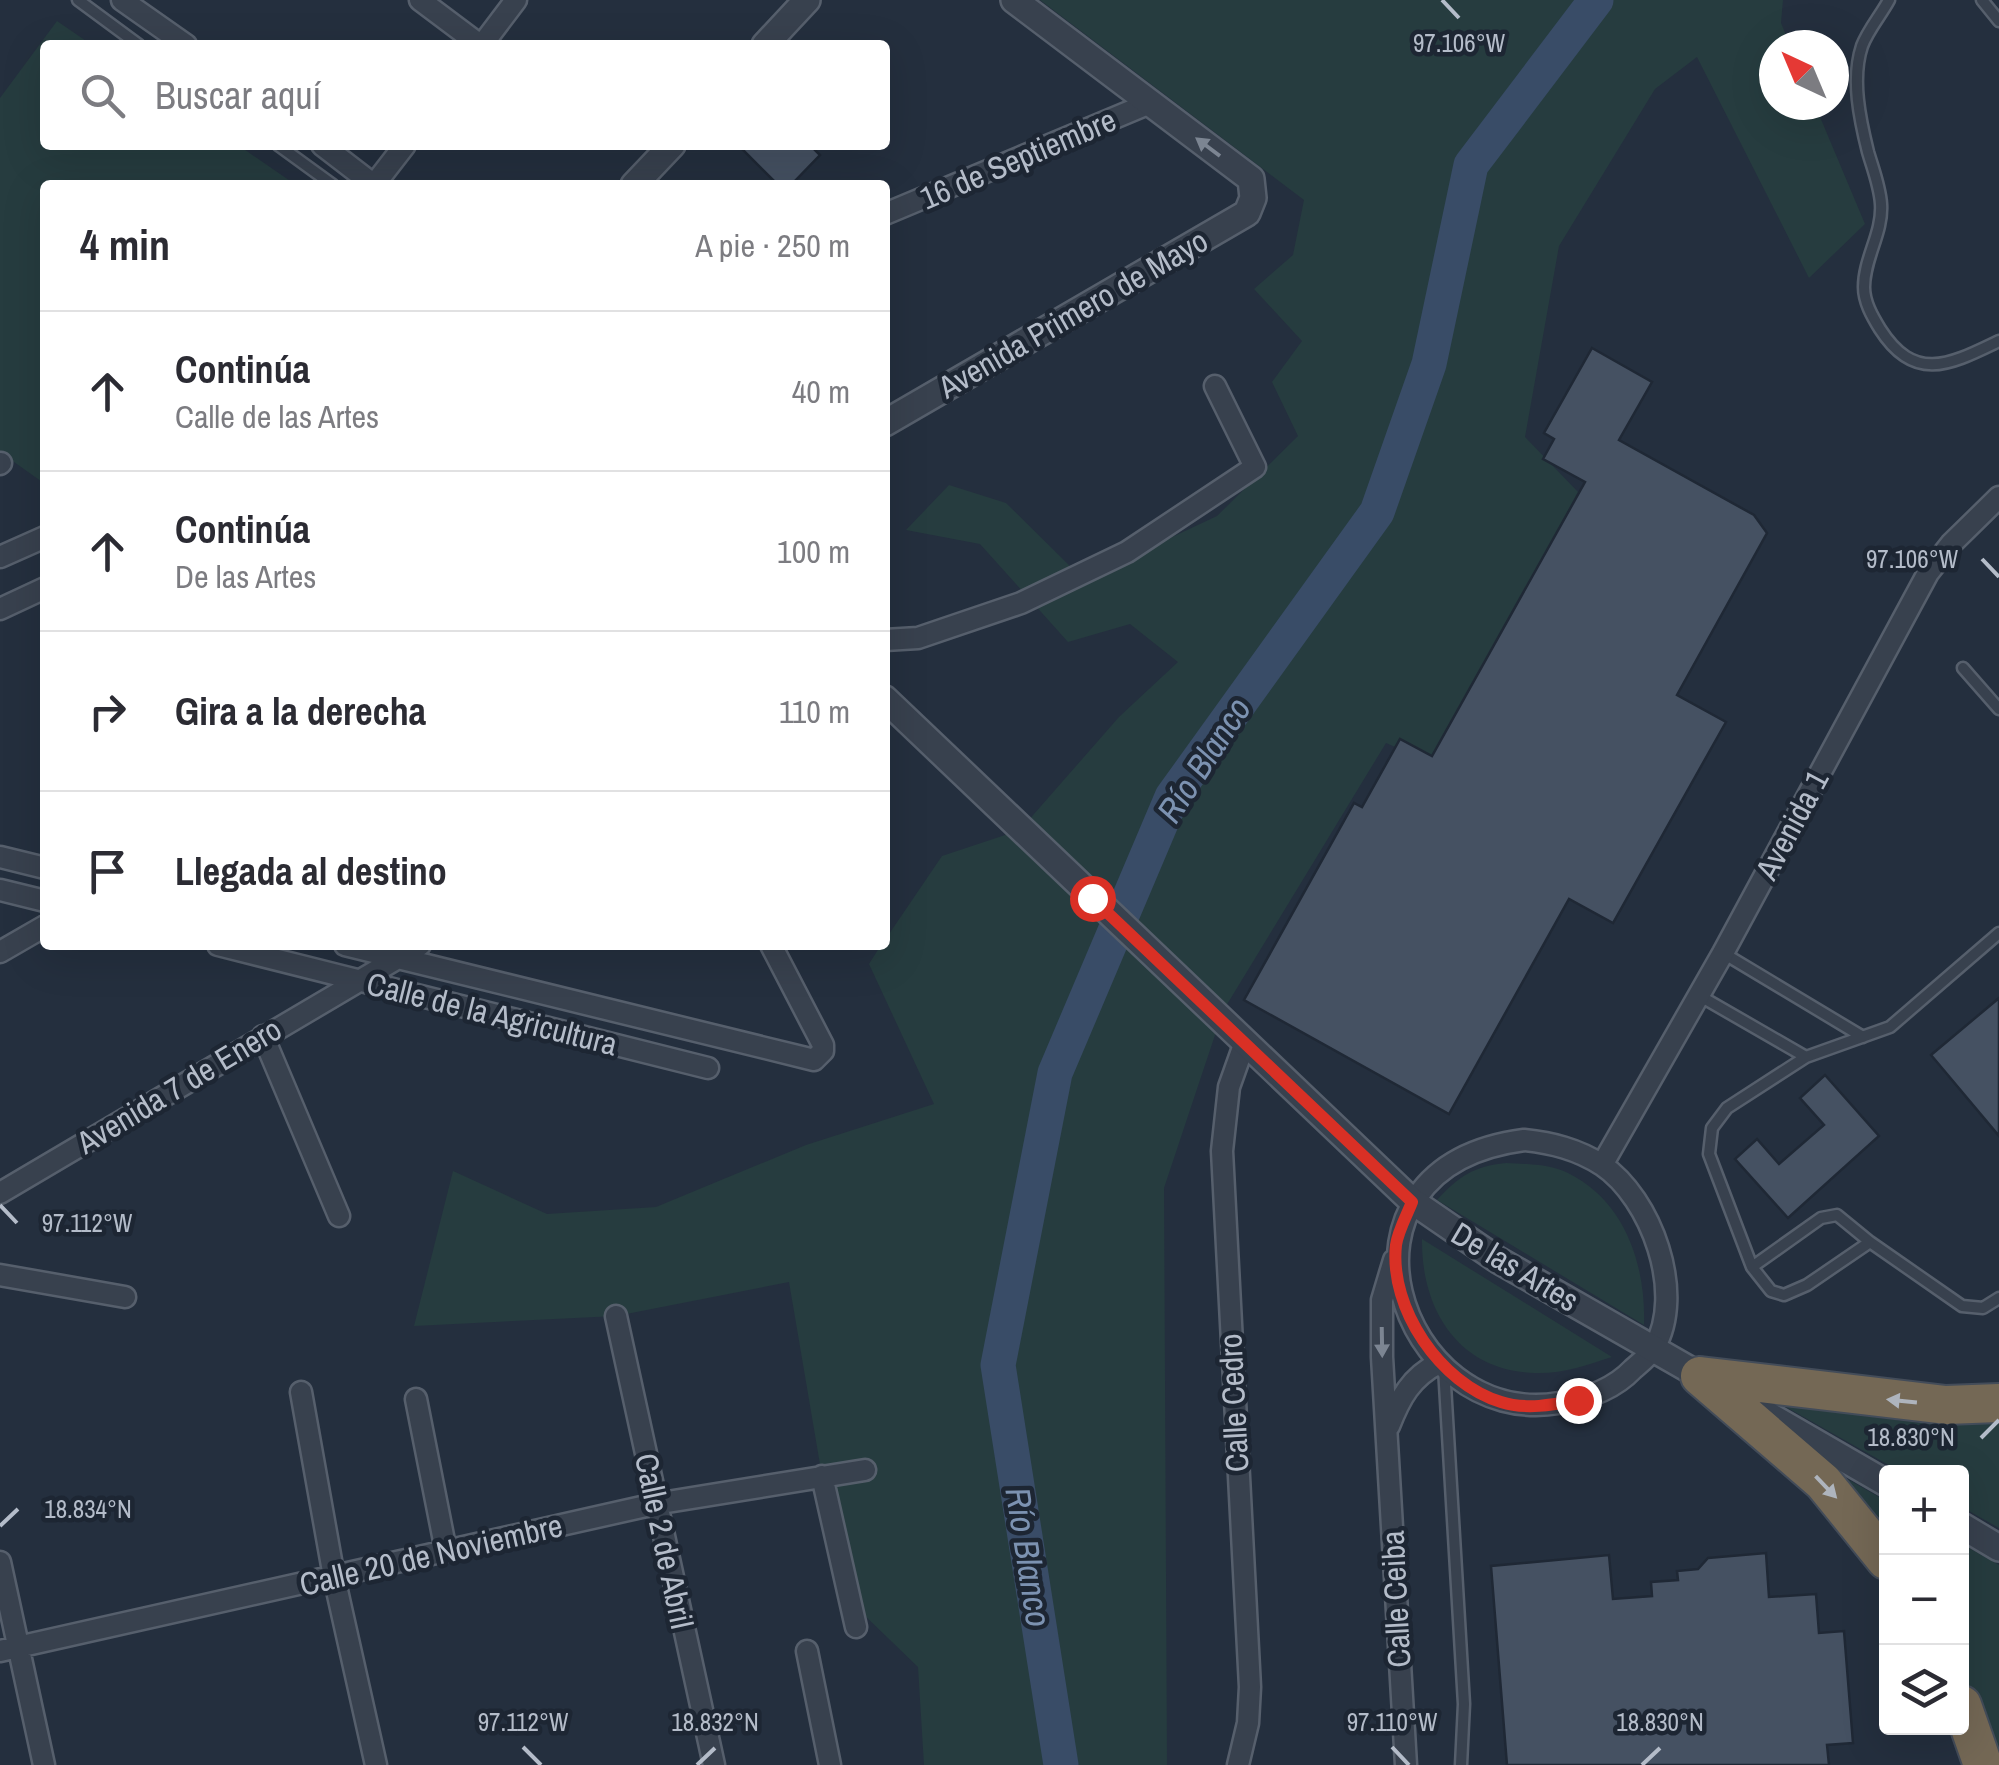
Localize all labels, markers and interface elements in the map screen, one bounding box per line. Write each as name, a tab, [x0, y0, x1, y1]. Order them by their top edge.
text: 97.106°W	[1413, 26, 1506, 60]
north arrow	[1759, 30, 1849, 120]
search box	[40, 40, 890, 150]
icon: search	[75, 68, 130, 123]
text: Buscar aquí	[155, 70, 321, 121]
street label: 16 de Septiembre	[913, 98, 1122, 219]
one-way arrow	[1195, 138, 1221, 158]
text: 4 min	[80, 217, 170, 273]
street label: Avenida Primero de Mayo	[929, 219, 1215, 409]
text: A pie · 250 m	[695, 224, 850, 267]
text: Continúa	[175, 344, 310, 395]
icon: ahead	[80, 364, 135, 419]
text: 40 m	[792, 370, 850, 413]
text: Calle de las Artes	[175, 395, 379, 438]
text: Continúa	[175, 504, 310, 555]
icon: ahead	[80, 524, 135, 579]
text: 100 m	[777, 530, 850, 573]
text: 97.106°W	[1866, 542, 1959, 576]
text: De las Artes	[175, 555, 316, 598]
icon: right	[80, 684, 135, 739]
text: Gira a la derecha	[175, 686, 426, 737]
water label: Río Blanco	[1146, 688, 1262, 831]
text: 110 m	[779, 690, 850, 733]
street label: Avenida 1	[1744, 762, 1838, 888]
icon: arrive	[80, 844, 135, 899]
text: Llegada al destino	[175, 846, 447, 897]
route start	[1070, 876, 1116, 922]
street label: Calle de la Agricultura	[362, 962, 622, 1066]
street label: Avenida 7 de Enero	[68, 1008, 289, 1164]
text: 97.112°W	[42, 1206, 133, 1240]
street label: De las Artes	[1444, 1212, 1587, 1321]
one-way arrow	[1374, 1326, 1390, 1358]
street label: Calle Cedro	[1208, 1333, 1259, 1473]
route end	[1556, 1378, 1602, 1424]
one-way arrow	[1885, 1392, 1917, 1408]
text: 18.830°N	[1867, 1420, 1955, 1454]
street label: Calle 2 de Abril	[625, 1449, 704, 1632]
map controls	[1879, 1465, 1969, 1735]
button: +	[1879, 1465, 1969, 1555]
one-way arrow	[1814, 1474, 1837, 1498]
water label: Río Blanco	[994, 1484, 1063, 1630]
text: 18.834°N	[44, 1492, 132, 1526]
street label: Calle 20 de Noviembre	[295, 1503, 566, 1606]
street label: Calle Ceiba	[1370, 1529, 1421, 1669]
button: −	[1879, 1555, 1969, 1645]
button: layers	[1879, 1645, 1969, 1735]
text: 97.112°W	[478, 1705, 569, 1739]
text: 18.832°N	[671, 1705, 759, 1739]
text: 97.110°W	[1347, 1705, 1438, 1739]
text: 18.830°N	[1616, 1705, 1704, 1739]

